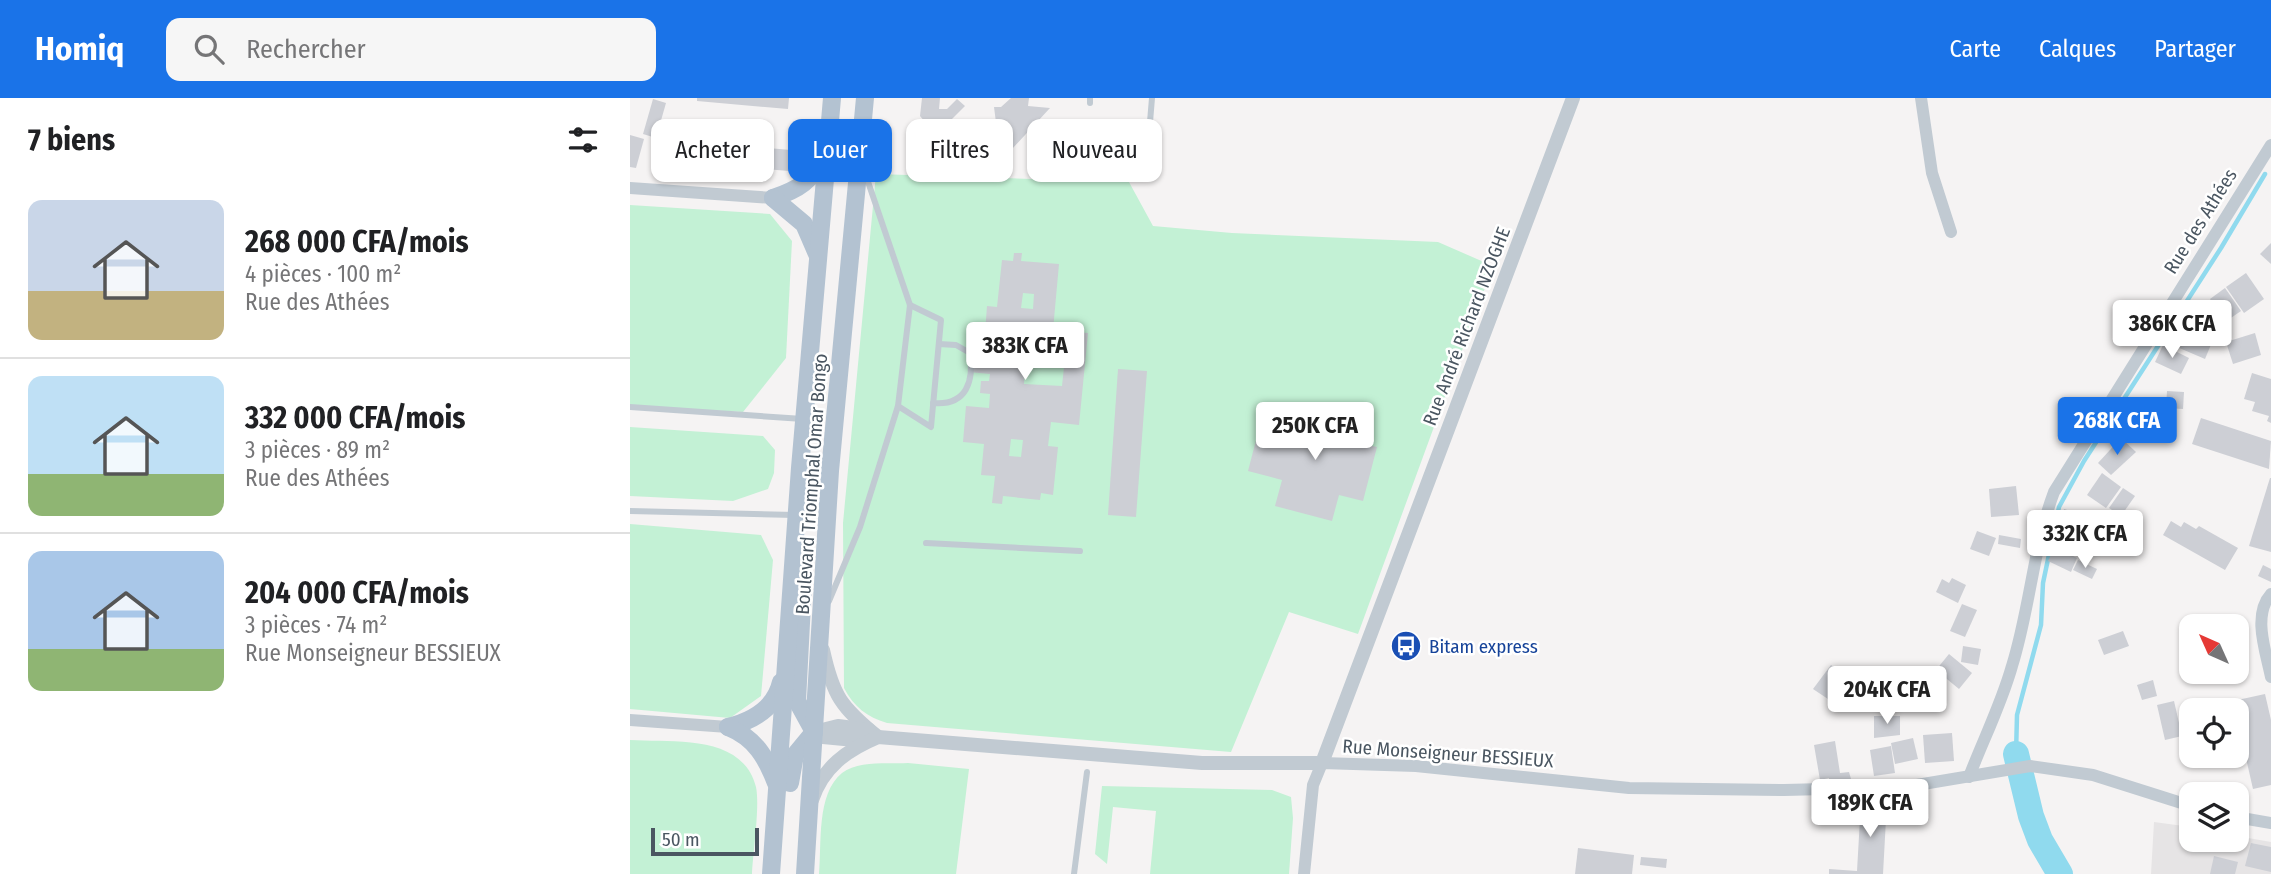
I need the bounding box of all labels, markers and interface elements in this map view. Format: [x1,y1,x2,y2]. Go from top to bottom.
search box [166,18,656,81]
text: Homiq [35,29,124,69]
icon: search [190,30,228,68]
text: Rechercher [246,34,366,65]
text: Carte [1950,35,2001,63]
text: Calques [2039,35,2116,63]
text: Partager [2154,35,2236,63]
chip: Acheter [651,119,774,182]
chip: Louer [788,119,892,182]
chip: Filtres [906,119,1013,182]
chip: Nouveau [1027,119,1162,182]
icon: filters [564,121,602,159]
text: 7 biens [28,122,115,158]
street label: Rue des Athées [2159,165,2242,278]
text: 268 000 CFA/mois [245,224,469,260]
street label: Rue André Richard NZOGHE [1418,224,1515,429]
icon: home [84,228,168,312]
text: 4 pièces · 100 m² [245,260,401,288]
text: Rue des Athées [245,288,390,316]
pin: 386K CFA [2100,300,2244,360]
text: 386K CFA [2129,309,2215,337]
pin: 383K CFA [953,322,1097,382]
text: 383K CFA [982,331,1068,359]
street label: Boulevard Triomphal Omar Bongo [791,353,832,615]
pin: 268K CFA [2045,398,2189,457]
text: 332 000 CFA/mois [245,400,465,436]
pin: 250K CFA [1243,402,1387,462]
icon: home [84,404,168,488]
text: 268K CFA [2074,406,2160,434]
text: 250K CFA [1272,411,1358,439]
text: 3 pièces · 89 m² [245,436,390,464]
text: Rue des Athées [245,464,390,492]
pin: 332K CFA [2013,510,2157,570]
text: 332K CFA [2043,519,2127,547]
text: 204 000 CFA/mois [245,575,469,611]
icon: home [84,579,168,663]
text: 3 pièces · 74 m² [245,611,387,639]
north arrow [2179,614,2249,684]
map controls [2179,614,2249,852]
bus stop icon: Bitam express [1389,629,1423,663]
place label: Bitam express [1429,635,1538,658]
text: Rue Monseigneur BESSIEUX [245,639,501,667]
pin: 204K CFA [1815,666,1959,726]
text: 204K CFA [1844,675,1930,703]
button: locate [2179,698,2249,768]
street label: Rue Monseigneur BESSIEUX [1342,735,1555,772]
pin: 189K CFA [1798,780,1942,839]
button: layers [2179,782,2249,852]
text: 189K CFA [1827,788,1913,816]
scale bar [651,825,760,857]
text: 50 m [662,828,700,851]

